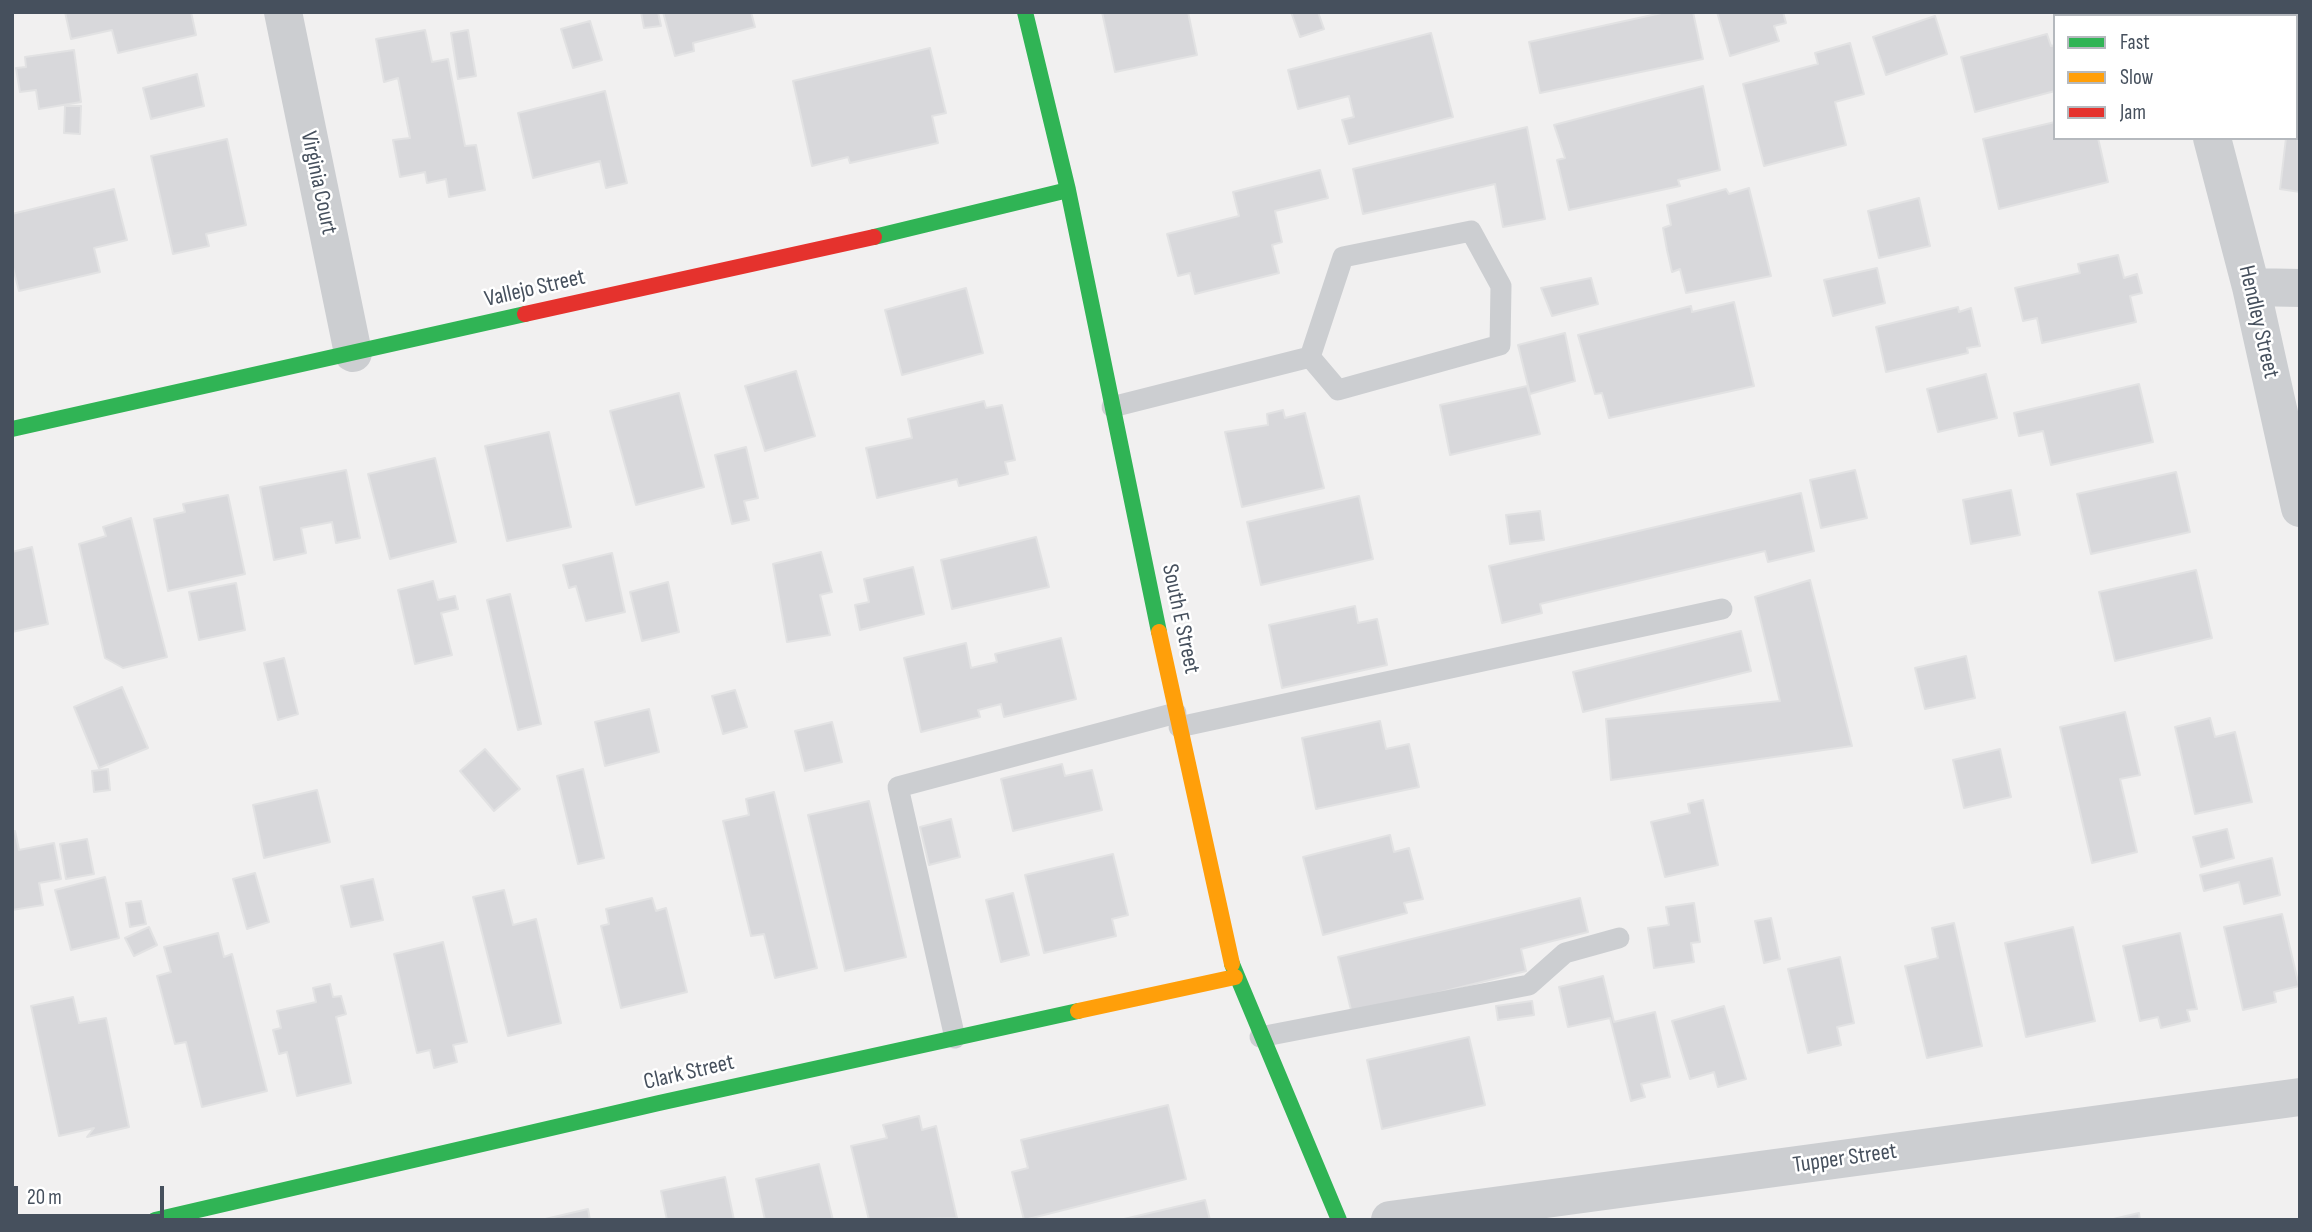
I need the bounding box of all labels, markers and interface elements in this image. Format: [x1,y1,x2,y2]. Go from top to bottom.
legend [2053,14,2298,140]
text: Fast [2120,30,2150,55]
text: Slow [2120,65,2153,90]
text: Jam [2120,100,2146,125]
street label: Virginia Court [294,129,342,237]
street label: Hendley Street [2232,263,2284,381]
street label: Vallejo Street [482,264,588,314]
street label: South E Street [1155,562,1205,676]
street label: Clark Street [641,1049,737,1097]
street label: Tupper Street [1791,1138,1899,1180]
scale bar [18,1172,168,1216]
text: 20 m [27,1185,62,1210]

